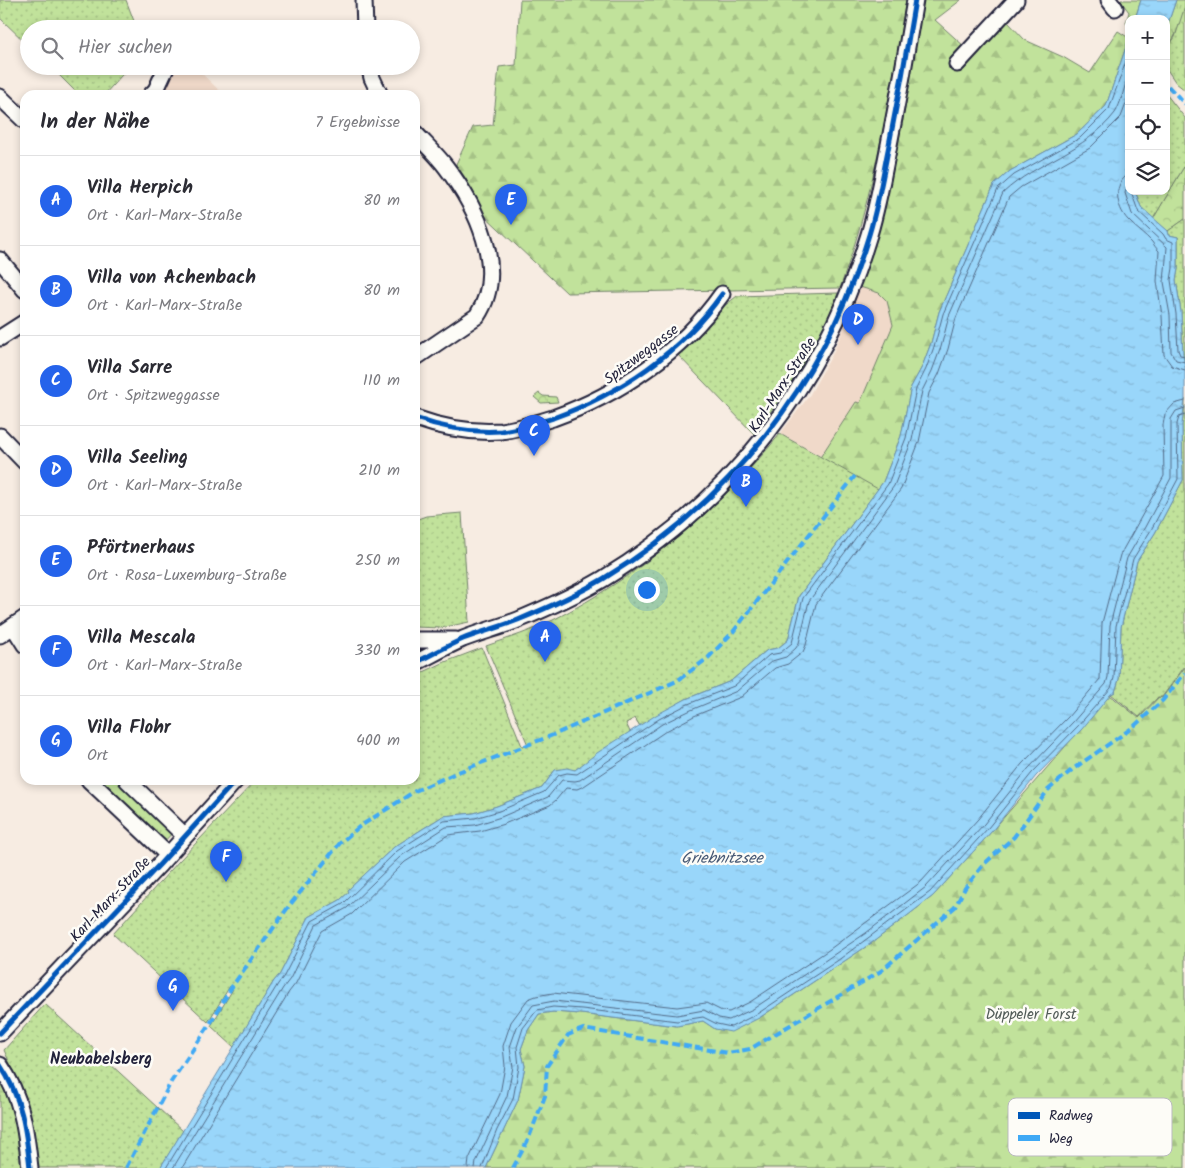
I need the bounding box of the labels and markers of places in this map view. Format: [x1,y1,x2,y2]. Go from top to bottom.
pin: E [495,184,527,225]
pin: D [842,304,874,345]
pin: C [518,415,550,456]
pin: B [730,466,762,507]
pin: A [529,621,561,662]
pin: F [210,841,242,882]
pin: G [157,970,189,1011]

